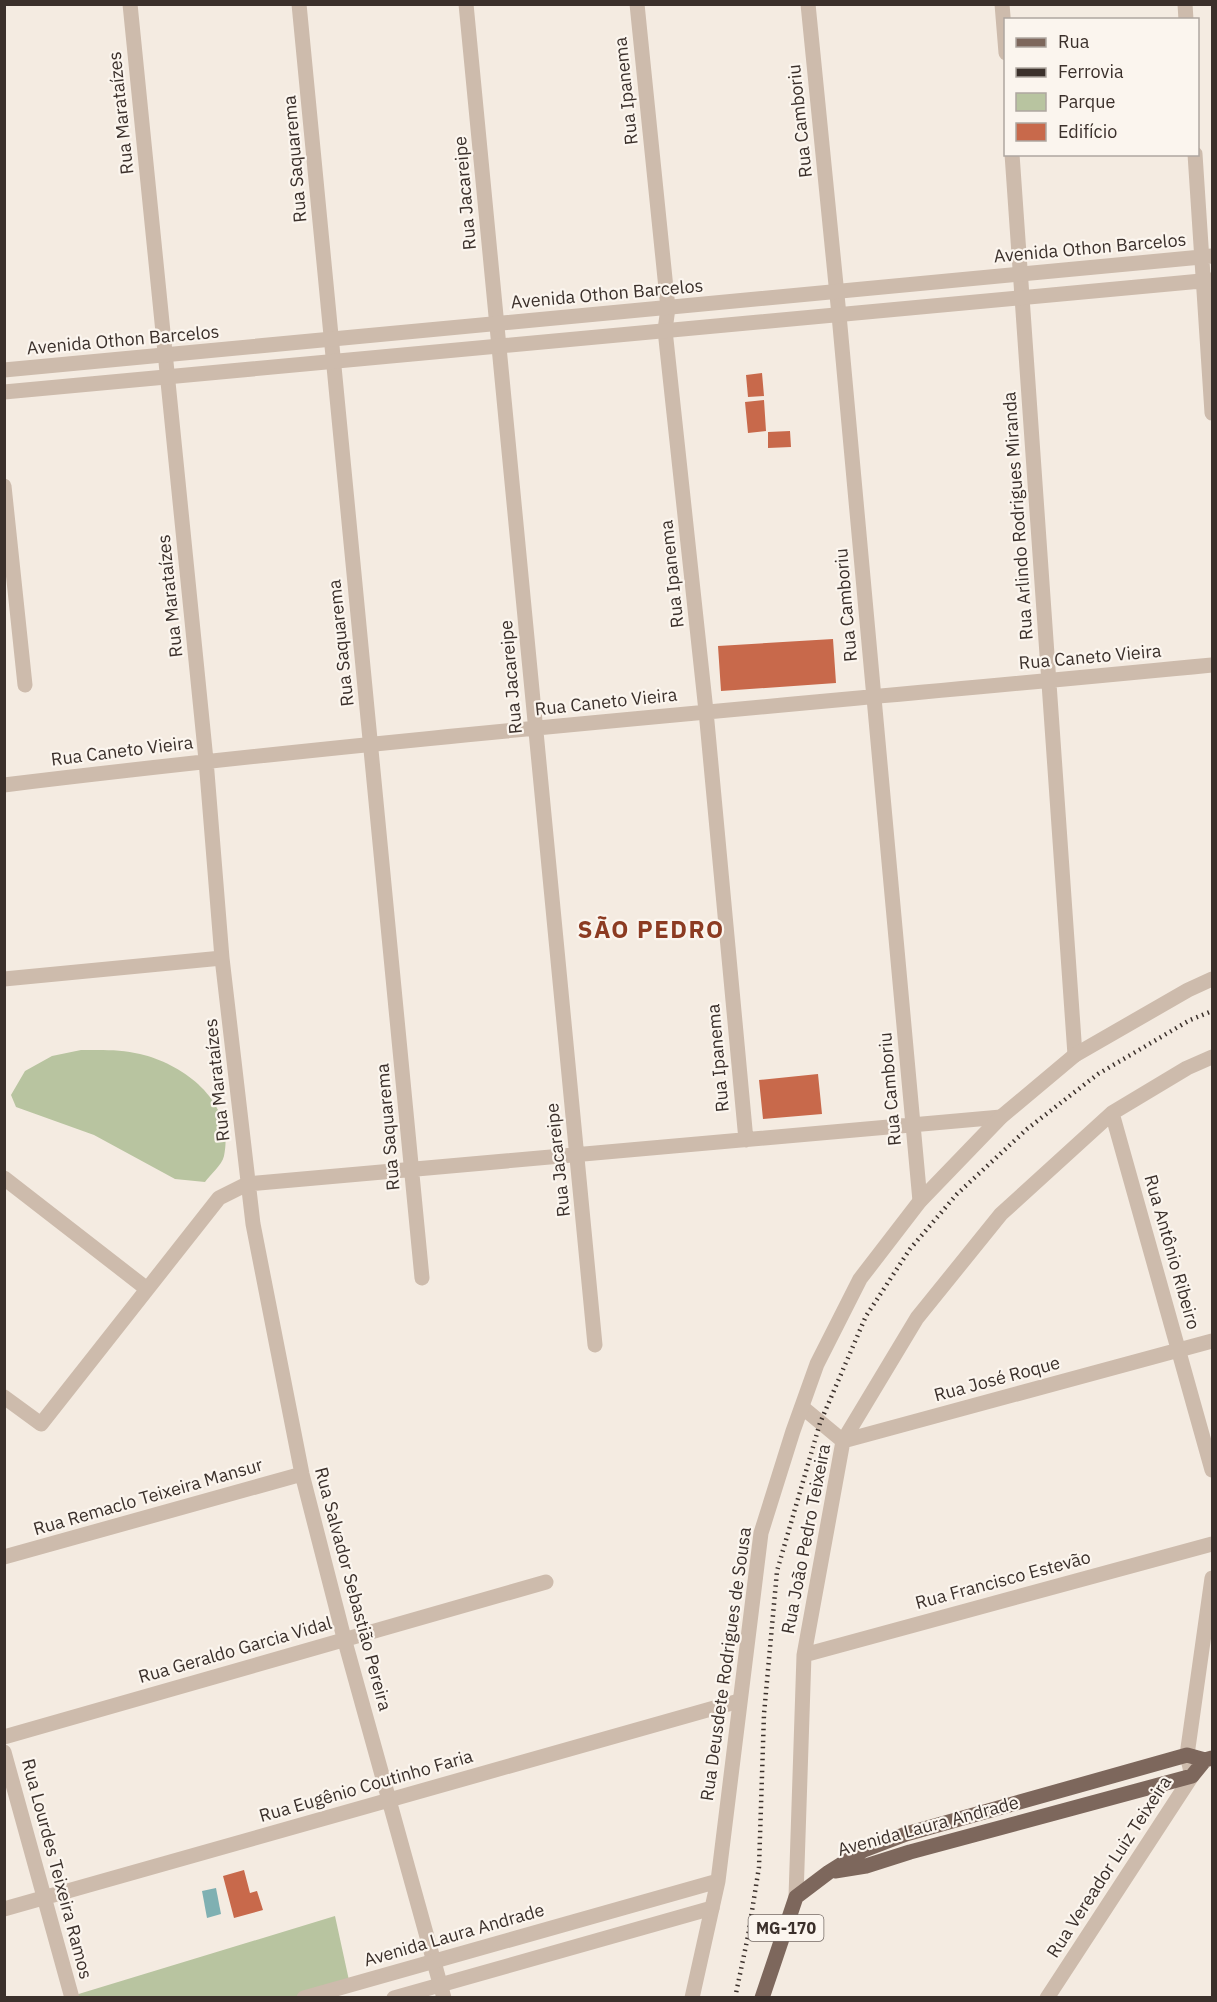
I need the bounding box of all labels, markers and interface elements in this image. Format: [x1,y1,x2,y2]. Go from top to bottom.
legend [1004,18,1199,156]
text: Rua [1058,30,1090,53]
street label: Rua Ipanema [608,36,643,146]
street label: Rua Marataízes [103,51,138,176]
text: Ferrovia [1058,60,1124,83]
street label: Rua Camboriu [782,63,817,179]
text: Parque [1058,90,1116,113]
street label: Rua Saquarema [277,94,312,224]
text: Edifício [1058,120,1117,143]
street label: Rua Jacareipe [448,135,481,251]
street label: Avenida Othon Barcelos [993,228,1187,267]
street label: Avenida Othon Barcelos [510,274,704,313]
street label: Avenida Othon Barcelos [26,320,220,359]
street label: Rua Arlindo Rodrigues Miranda [997,391,1038,641]
street label: Rua Ipanema [654,519,689,629]
street label: Rua Marataízes [152,534,187,659]
street label: Rua Camboriu [829,547,862,663]
street label: Rua Saquarema [322,578,359,708]
street label: Rua Jacareipe [494,619,527,735]
street label: Rua Caneto Vieira [1018,639,1163,674]
street label: Rua Caneto Vieira [534,683,679,720]
street label: Rua Caneto Vieira [50,730,195,771]
district label: SÃO PEDRO [577,913,725,945]
street label: Rua Ipanema [701,1003,734,1113]
street label: Rua Marataízes [199,1018,234,1143]
street label: Rua Camboriu [873,1031,906,1147]
street label: Rua Saquarema [370,1062,405,1192]
street label: Rua Jacareipe [540,1102,575,1218]
street label: Rua Antônio Ribeiro [1139,1172,1206,1332]
street label: Rua José Roque [931,1351,1063,1406]
street label: Rua João Pedro Teixeira [776,1441,835,1636]
street label: Rua Remaclo Teixeira Mansur [30,1453,266,1540]
street label: Rua Salvador Sebastião Pereira [310,1465,397,1714]
street label: Rua Deusdete Rodrigues de Sousa [695,1525,756,1802]
street label: Rua Francisco Estevão [913,1545,1093,1614]
street label: Rua Geraldo Garcia Vidal [135,1611,334,1688]
street label: Rua Eugênio Coutinho Faria [256,1744,476,1827]
street label: Rua Lourdes Teixeira Ramos [17,1756,98,1982]
street label: Rua Vereador Luiz Teixeira [1041,1771,1176,1962]
street label: Avenida Laura Andrade [835,1790,1021,1861]
street label: Avenida Laura Andrade [361,1898,547,1971]
road number: MG-170 [748,1915,824,1941]

